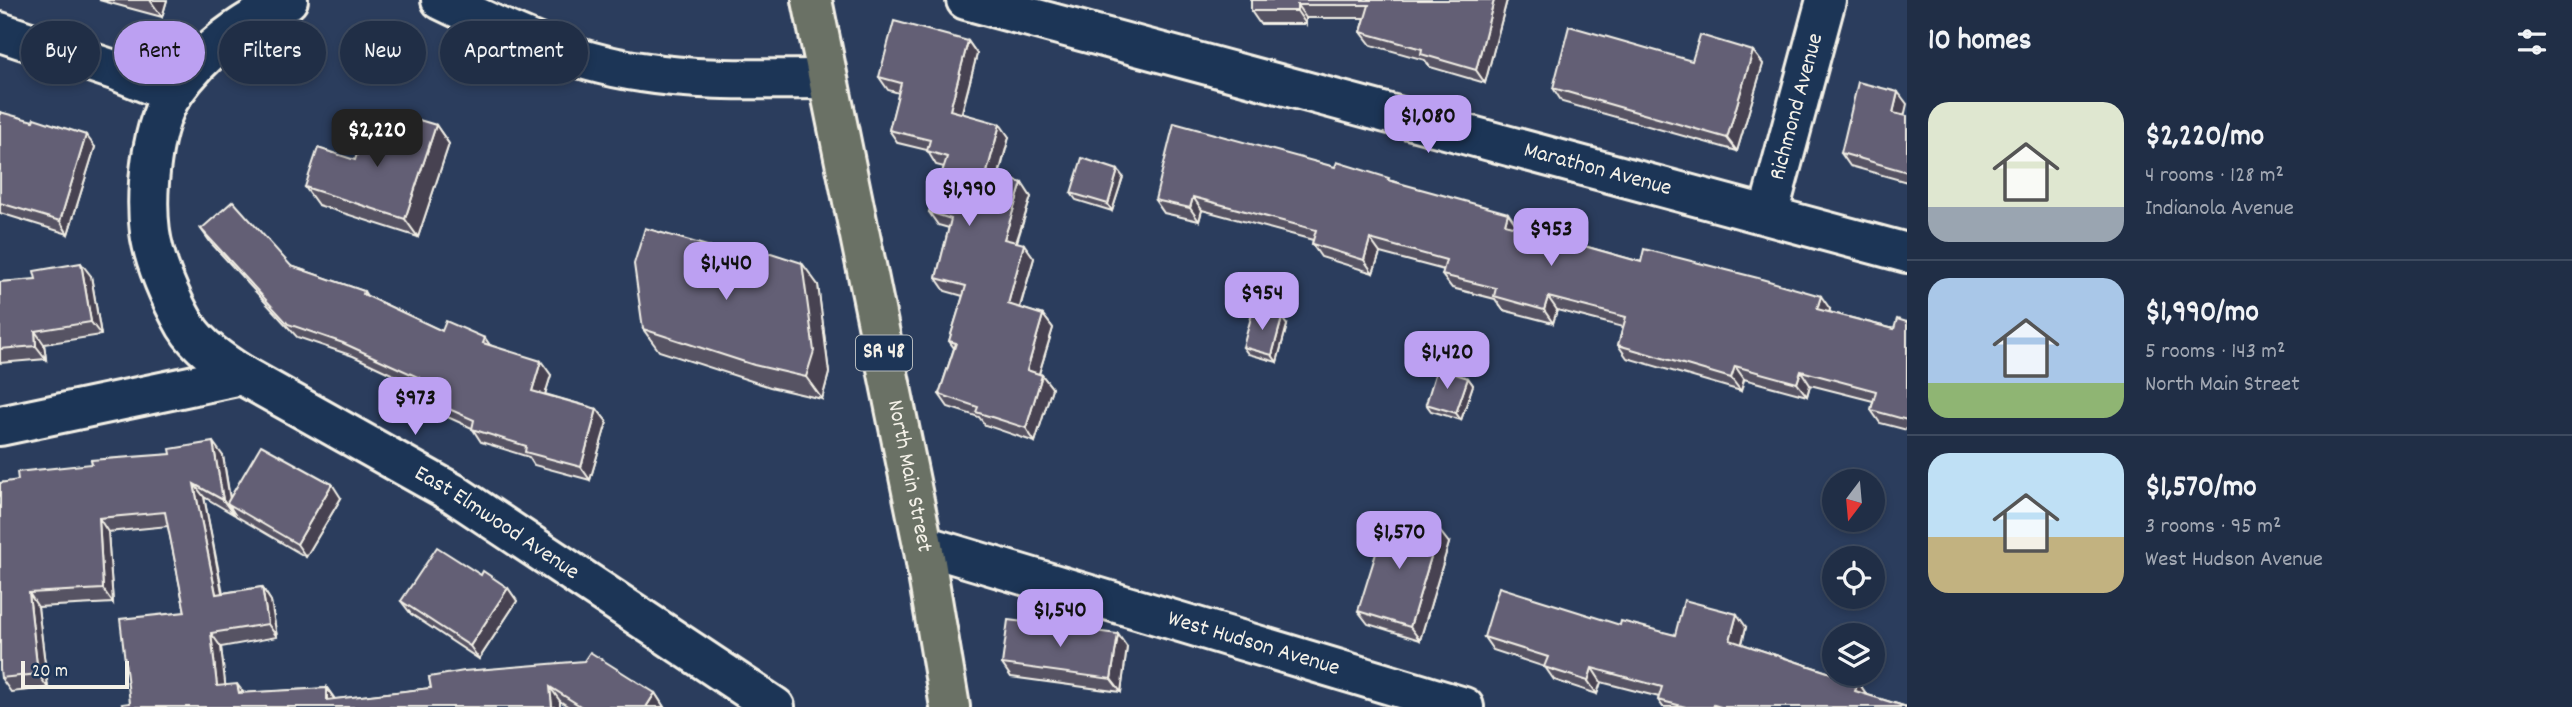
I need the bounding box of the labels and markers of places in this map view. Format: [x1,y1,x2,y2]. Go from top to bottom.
pin: $1,080 [1371,96,1485,155]
pin: $2,220 [320,110,434,169]
pin: $1,990 [912,168,1026,228]
pin: $953 [1510,208,1592,268]
pin: $1,440 [669,243,783,302]
pin: $954 [1221,272,1303,332]
pin: $1,420 [1390,332,1504,391]
pin: $973 [374,378,456,437]
pin: $1,570 [1342,512,1456,571]
pin: $1,540 [1003,590,1117,649]

